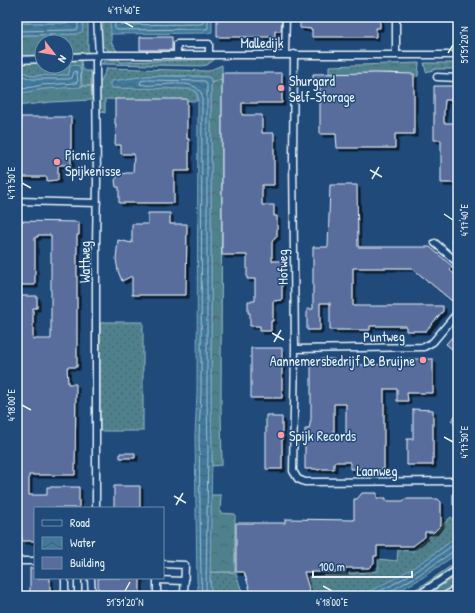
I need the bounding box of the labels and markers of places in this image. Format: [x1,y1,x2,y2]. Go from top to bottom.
place label: Shurgard Self-Storage [289,71,355,107]
marker: Shurgard Self-Storage [276,83,286,93]
place label: Picnic Spijkenisse [65,145,121,181]
marker: Picnic Spijkenisse [52,157,62,167]
place label: Aannemersbedrijf De Bruijne [270,351,415,371]
marker: Aannemersbedrijf De Bruijne [418,355,428,365]
place label: Spijk Records [289,426,356,446]
marker: Spijk Records [276,430,286,440]

